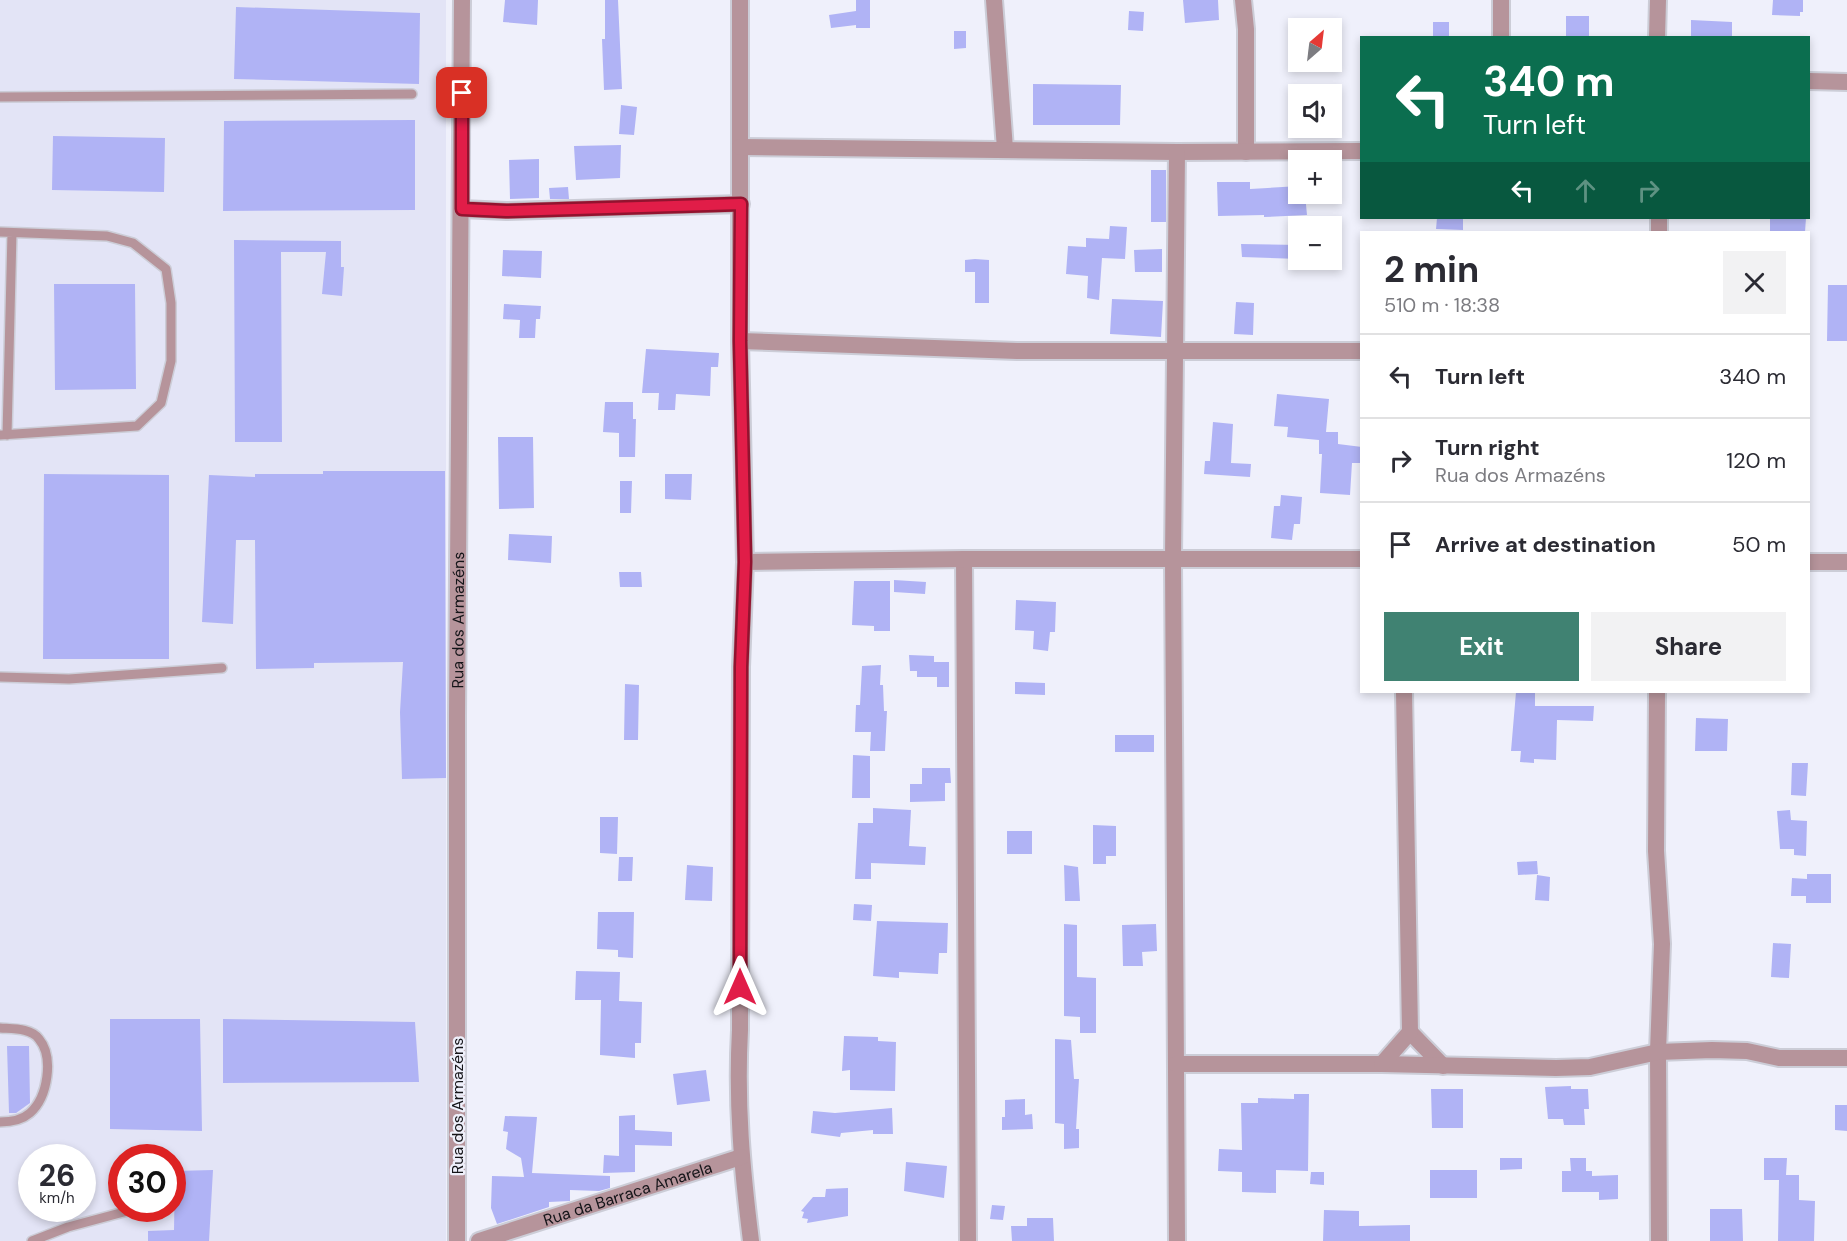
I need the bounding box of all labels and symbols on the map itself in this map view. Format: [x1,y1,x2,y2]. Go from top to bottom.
north arrow [1288,18,1342,72]
pin [436,67,487,118]
street label: Rua dos Armazéns [447,552,469,688]
position arrow [708,955,772,1019]
street label: Rua dos Armazéns [447,1038,468,1174]
speed limit sign: 30 [108,1144,186,1222]
street label: Rua da Barraca Amarela [540,1156,715,1230]

